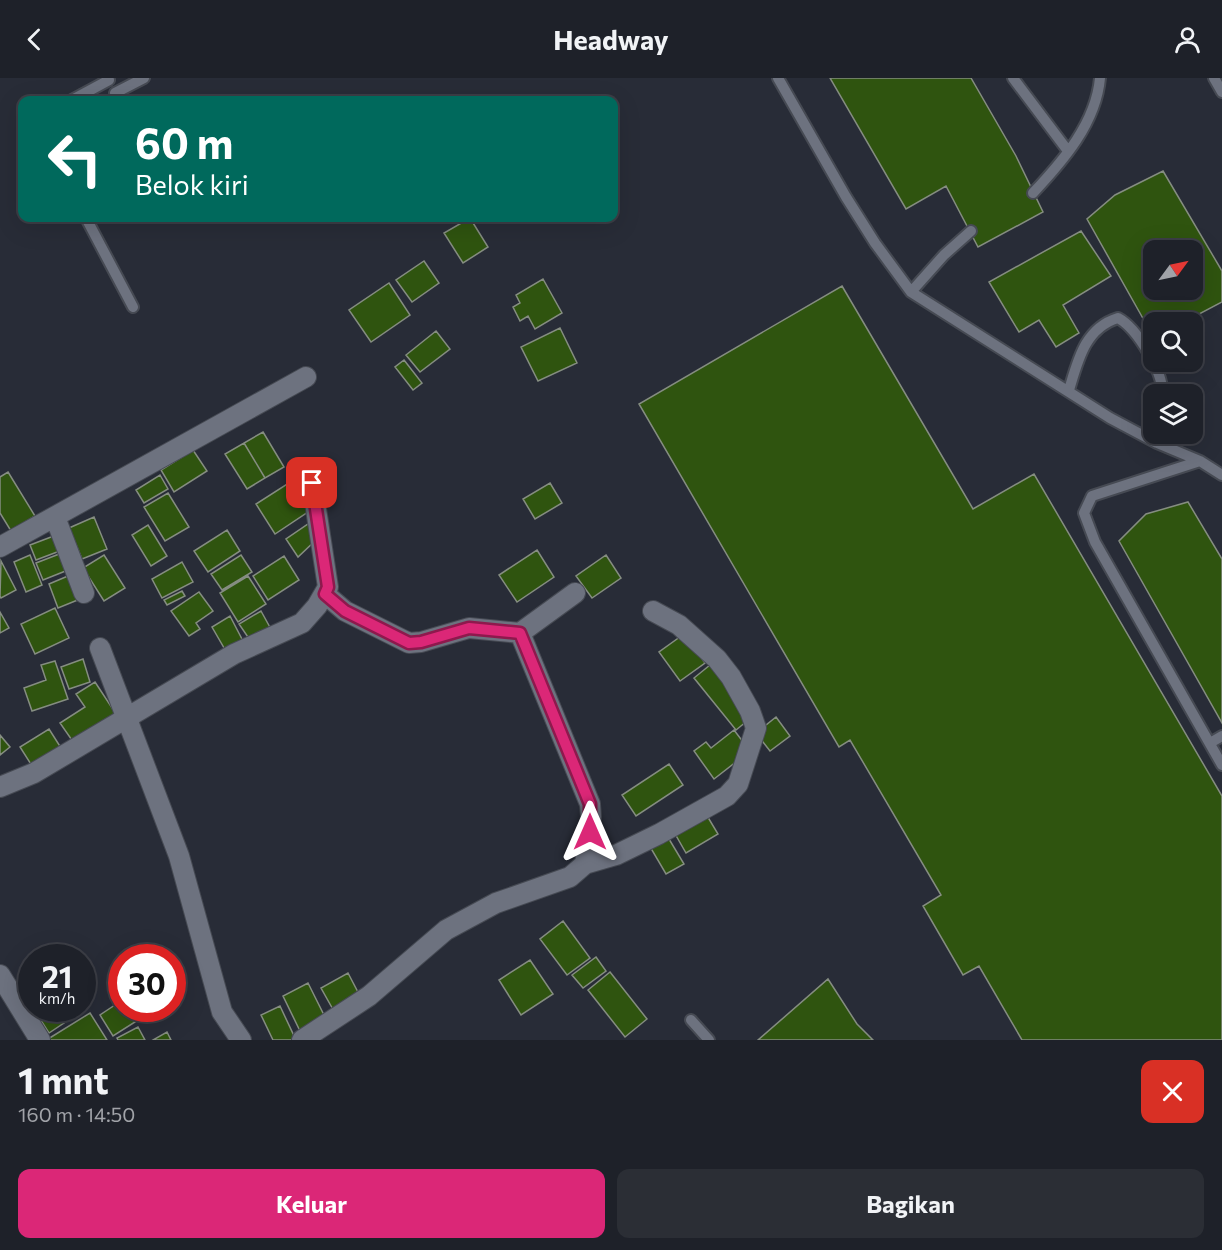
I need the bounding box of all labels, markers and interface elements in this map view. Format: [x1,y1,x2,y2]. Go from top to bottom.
icon: back [18,23,51,56]
text: Headway [553,23,669,56]
icon: person [1171,23,1204,56]
text: 60 m [135,116,234,168]
icon: left [36,120,114,198]
text: Belok kiri [135,168,249,201]
north arrow [1143,240,1203,300]
map controls [1143,240,1203,444]
button: search [1143,312,1203,372]
button: layers [1143,384,1203,444]
pin [286,457,337,508]
icon: arrive [295,466,328,499]
position arrow [558,800,622,864]
speed limit sign: 30 [108,944,186,1022]
text: 21 [42,957,72,994]
text: km/h [39,989,75,1007]
text: 1 mnt [18,1057,109,1101]
button: close [1141,1060,1204,1123]
text: 160 m · 14:50 [18,1102,135,1126]
button: Keluar [18,1169,605,1238]
button: Bagikan [617,1169,1204,1238]

